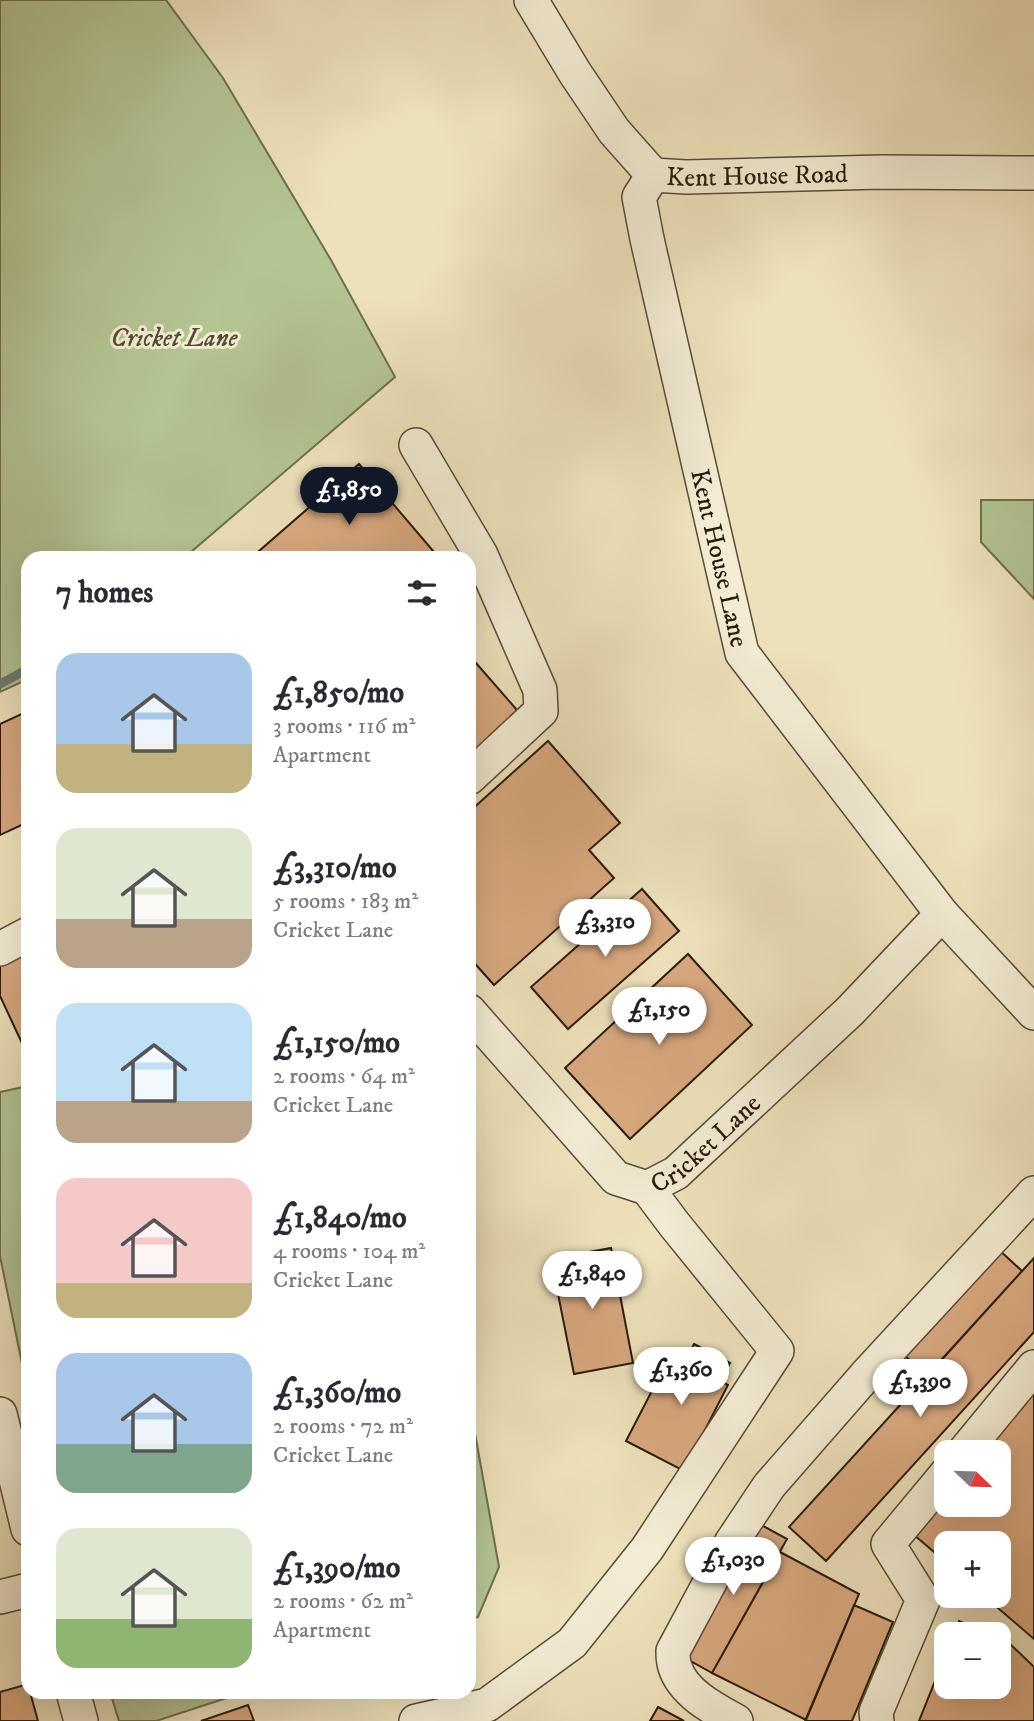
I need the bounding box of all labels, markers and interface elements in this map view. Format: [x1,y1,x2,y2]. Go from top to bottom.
street label: Kent House Road [665,158,848,195]
park label: Cricket Lane [111,322,239,355]
street label: Kent House Lane [682,466,755,651]
pin: £1,850 [292,468,406,527]
text: £1,850 [316,475,382,504]
icon: filters [403,574,441,612]
text: 7 homes [56,575,153,612]
text: £1,850/mo [273,675,404,712]
icon: home [112,681,196,765]
text: 3 rooms · 116 m² [273,712,416,741]
text: Apartment [273,741,371,770]
text: £3,310/mo [273,850,397,887]
icon: home [112,856,196,940]
text: 5 rooms · 183 m² [273,887,418,916]
pin: £3,310 [548,900,662,959]
text: £3,310 [575,907,635,936]
text: Cricket Lane [273,916,393,945]
pin: £1,150 [602,988,716,1047]
text: £1,150 [628,995,690,1024]
text: £1,150/mo [273,1025,400,1062]
icon: home [112,1031,196,1115]
text: 2 rooms · 64 m² [273,1062,415,1091]
street label: Cricket Lane [645,1087,768,1201]
text: Cricket Lane [273,1091,393,1120]
text: £1,840/mo [273,1200,407,1237]
icon: home [112,1206,196,1290]
text: 4 rooms · 104 m² [273,1237,425,1266]
pin: £1,840 [535,1252,649,1311]
text: £1,840 [558,1259,626,1288]
text: Cricket Lane [273,1266,393,1295]
pin: £1,360 [624,1348,738,1407]
text: £1,360 [649,1355,713,1384]
pin: £1,390 [863,1360,977,1419]
text: £1,390 [888,1367,952,1396]
text: £1,360/mo [273,1375,401,1412]
icon: home [112,1381,196,1465]
text: 2 rooms · 72 m² [273,1412,413,1441]
north arrow [934,1440,1012,1517]
map controls [934,1440,1011,1699]
text: Cricket Lane [273,1441,393,1470]
button: + [934,1531,1011,1608]
pin: £1,030 [676,1538,790,1597]
text: £1,030 [701,1545,765,1574]
text: £1,390/mo [273,1550,400,1587]
icon: home [112,1556,196,1640]
text: 2 rooms · 62 m² [273,1587,413,1616]
text: Apartment [273,1616,371,1645]
button: − [934,1622,1011,1699]

